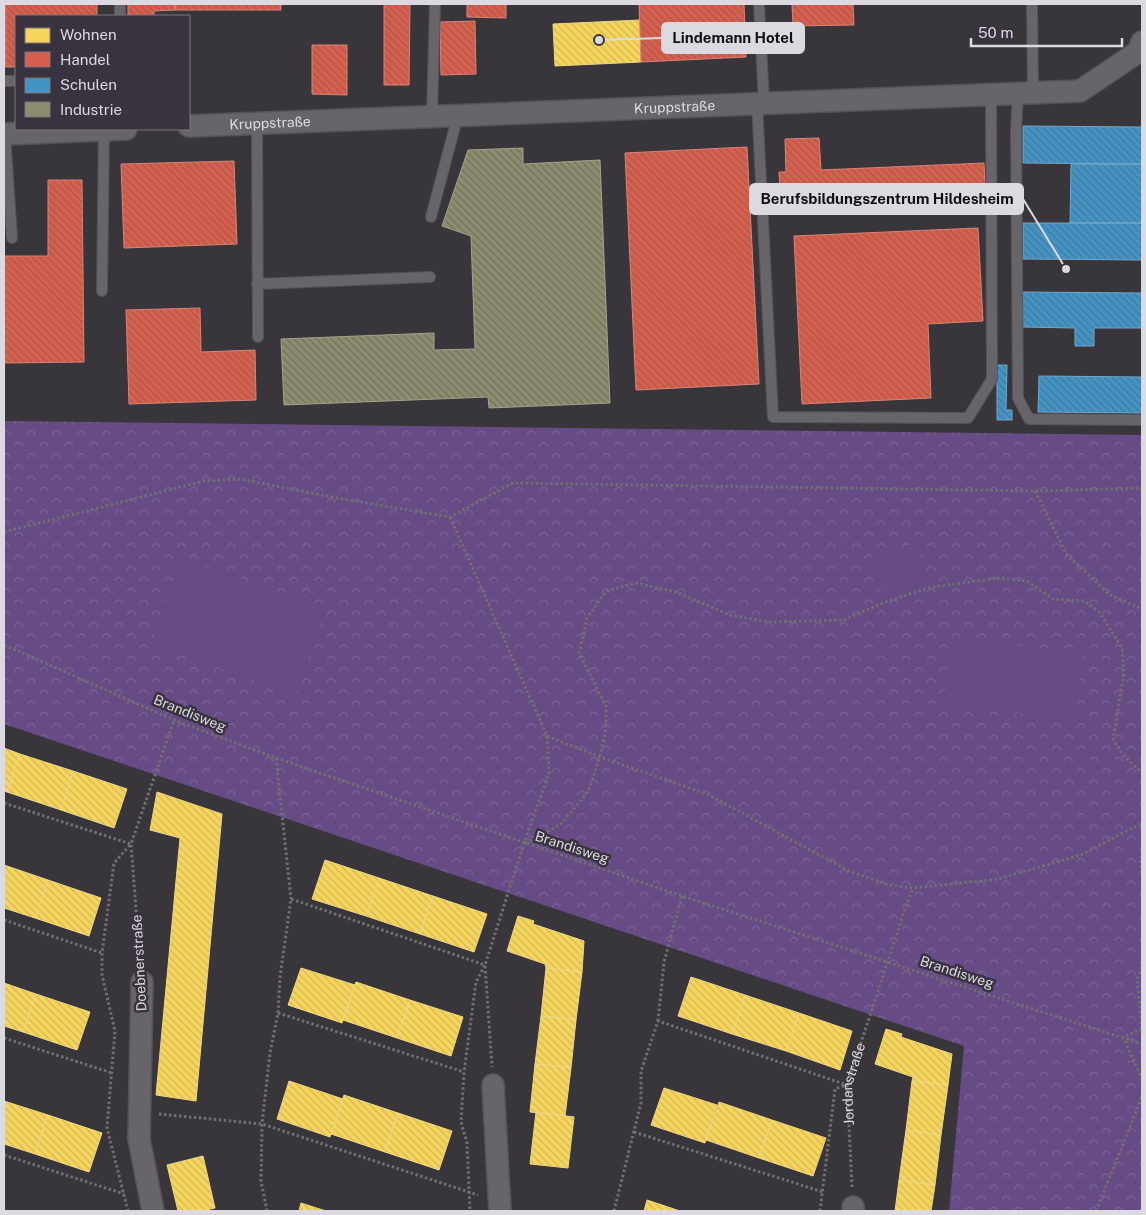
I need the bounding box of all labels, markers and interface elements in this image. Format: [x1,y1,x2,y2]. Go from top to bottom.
legend [15,15,190,130]
scale bar [971,15,1122,47]
callout: Lindemann Hotel [662,23,804,53]
text: 50 m [978,24,1013,41]
text: Wohnen [60,26,117,43]
text: Lindemann Hotel [672,29,794,46]
text: Handel [60,51,110,68]
text: Schulen [60,76,117,93]
street label: Kruppstraße [634,97,716,117]
text: Industrie [60,101,122,118]
street label: Kruppstraße [229,113,311,132]
callout: Berufsbildungszentrum Hildesheim [750,184,1023,214]
text: Berufsbildungszentrum Hildesheim [760,190,1014,207]
street label: Brandisweg [151,691,229,735]
street label: Brandisweg [533,828,611,867]
street label: Doebnerstraße [128,914,150,1012]
street label: Brandisweg [918,953,996,992]
street label: Jordanstraße [839,1041,868,1126]

